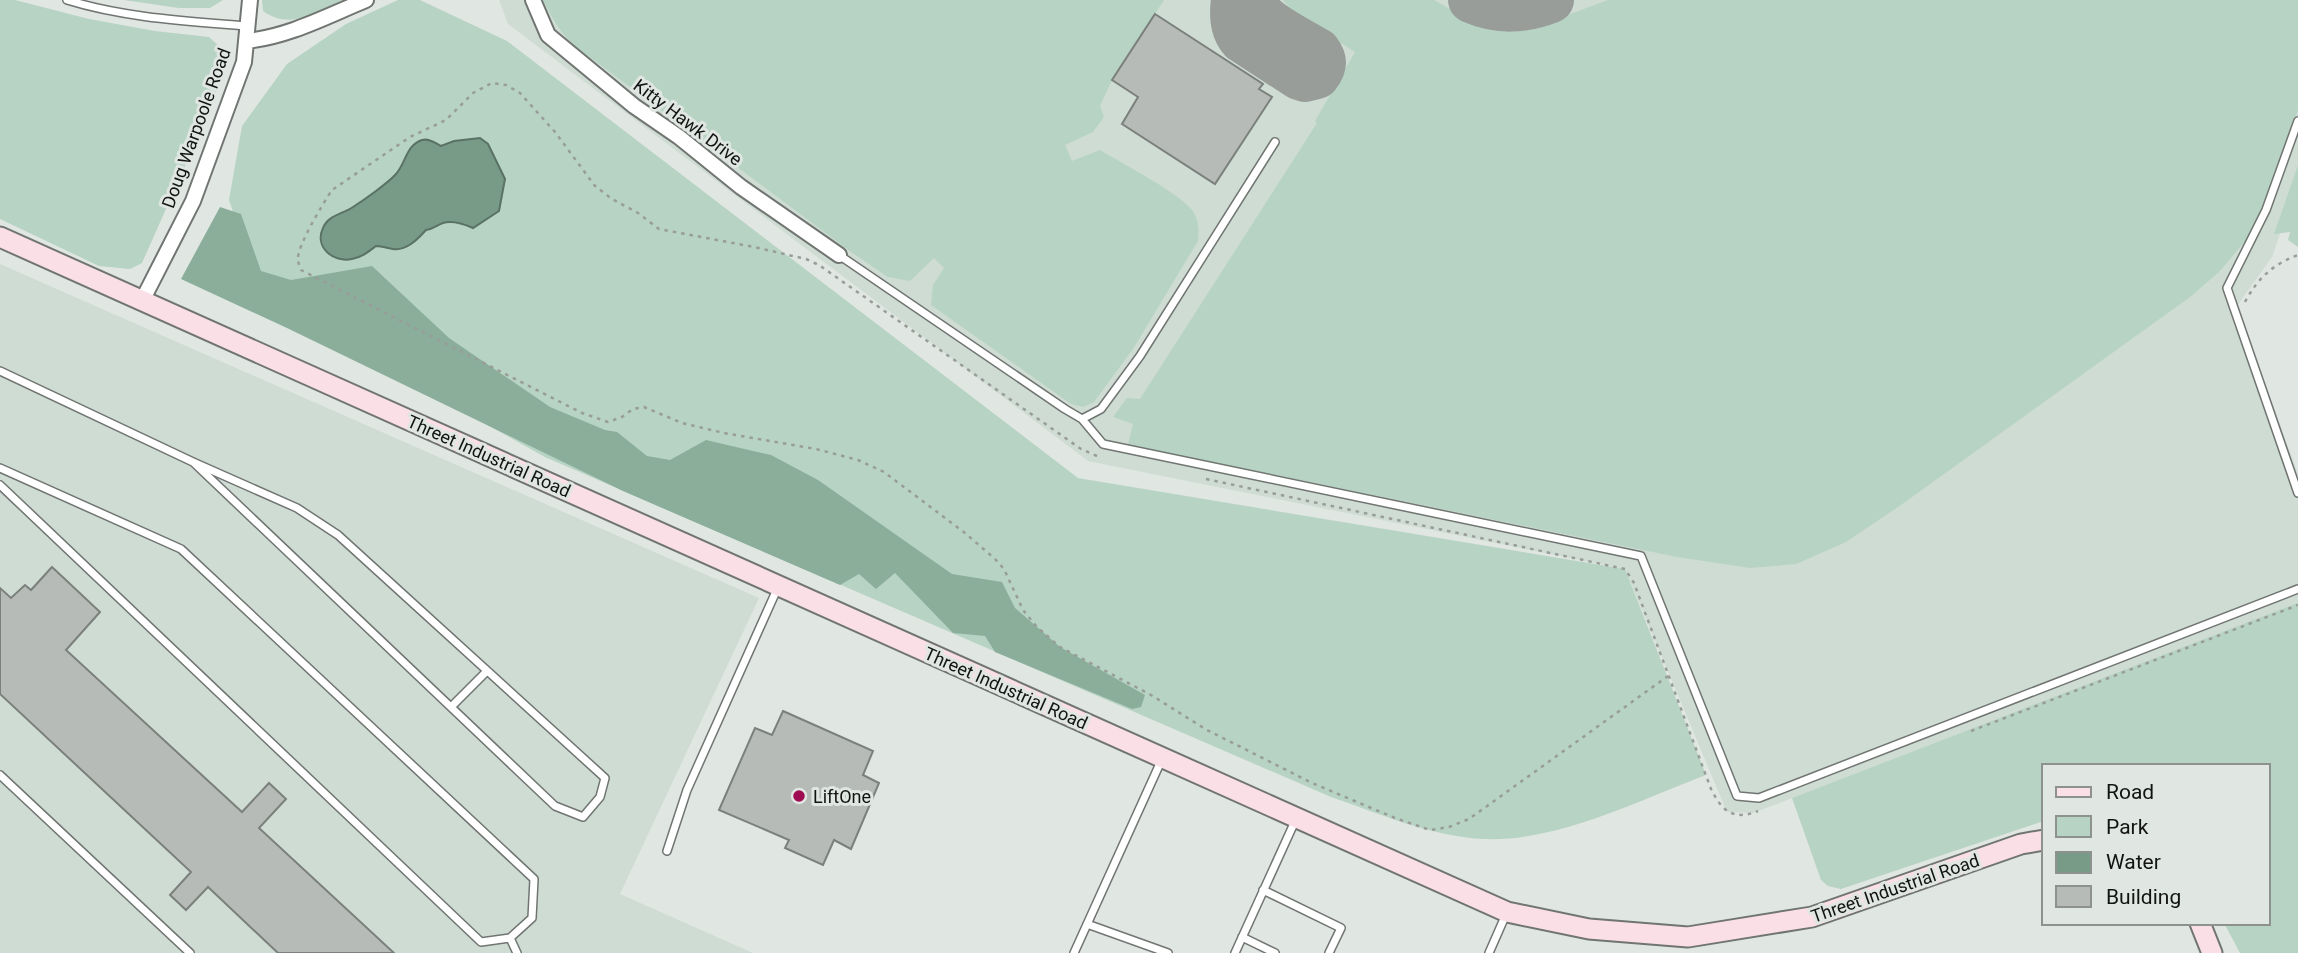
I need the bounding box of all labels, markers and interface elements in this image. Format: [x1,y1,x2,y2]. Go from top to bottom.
street label: Doug Warpoole Road [157,45,235,211]
street label: Kitty Hawk Drive [630,74,746,170]
street label: Threet Industrial Road [404,411,574,501]
street label: Threet Industrial Road [921,643,1091,733]
legend [2042,764,2270,925]
text: Road [2106,780,2154,804]
place label: LiftOne [813,786,871,807]
marker: LiftOne [791,788,807,804]
text: Park [2106,815,2149,839]
street label: Threet Industrial Road [1808,849,1982,927]
text: Water [2106,850,2161,874]
text: Building [2106,885,2181,909]

